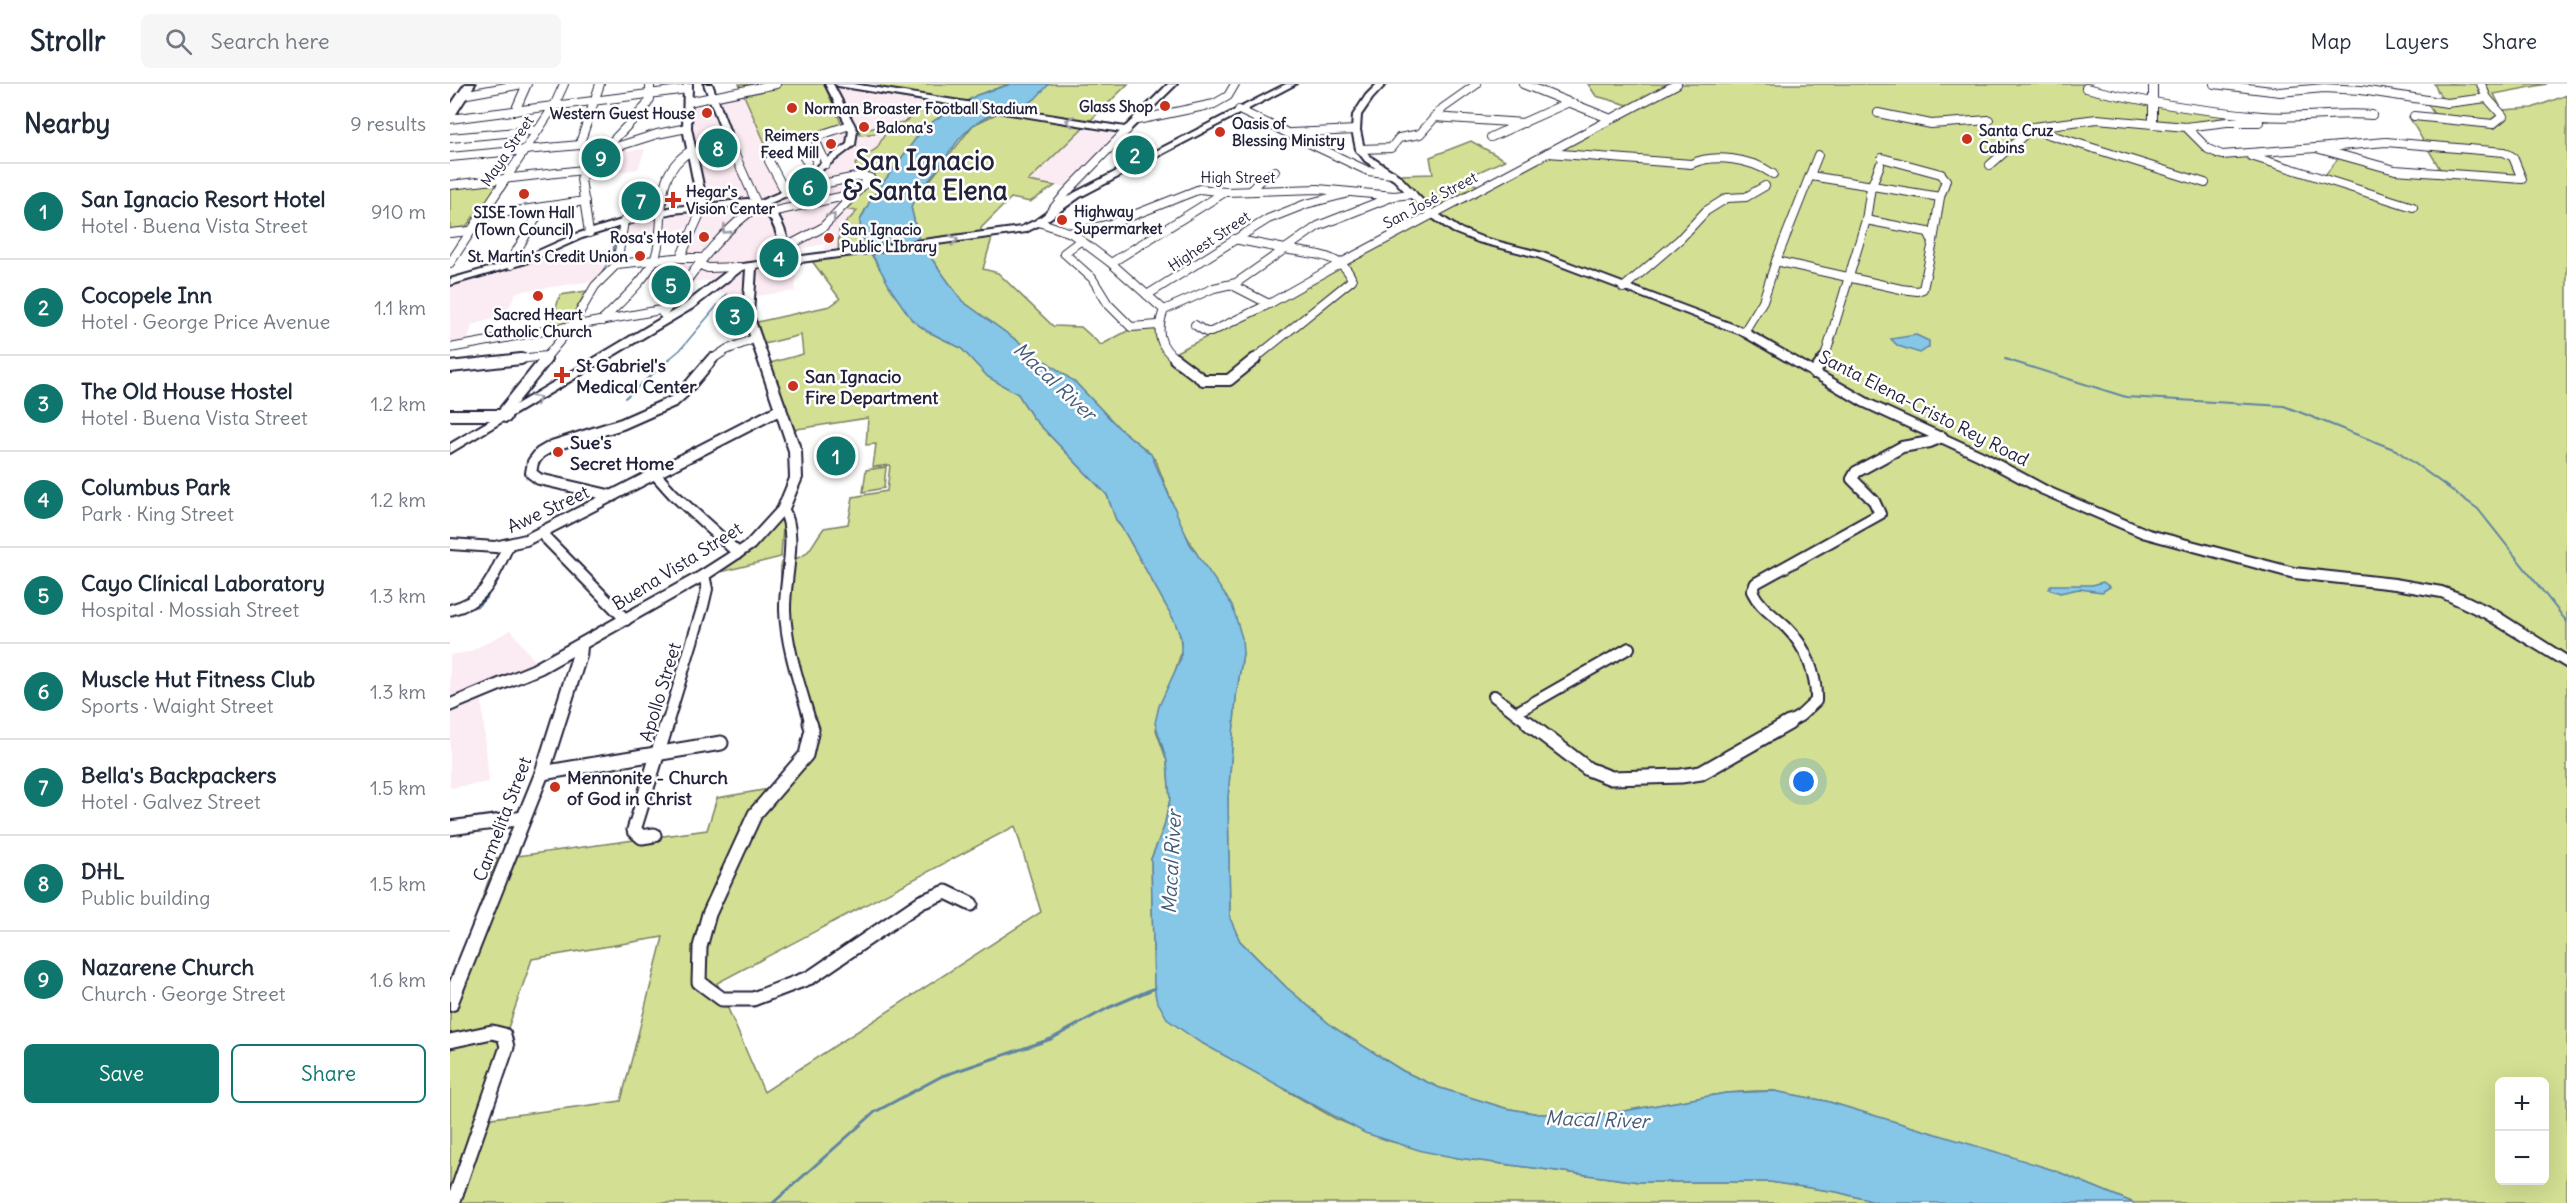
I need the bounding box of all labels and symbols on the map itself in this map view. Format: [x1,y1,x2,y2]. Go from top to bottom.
place label: Glass Shop [1079,97,1153,117]
place label: Norman Broaster Football Stadium [804,99,1038,118]
marker: Glass Shop [1158,99,1172,113]
marker: Norman Broaster Football Stadium [785,101,799,115]
place label: Western Guest House [550,104,695,123]
marker: Western Guest House [700,106,714,120]
street label: Maya Street [476,112,538,190]
place label: Oasis of Blessing Ministry [1232,114,1345,151]
one-way arrow [1065,115,1074,127]
place label: Balona's [876,118,933,137]
marker: Balona's [857,120,871,134]
place label: Santa Cruz Cabins [1979,121,2053,157]
marker: Oasis of Blessing Ministry [1213,125,1227,139]
pin: 8 [698,126,738,170]
place label: Reimers Feed Mill [761,126,819,162]
pin: 2 [1116,132,1154,178]
marker: Santa Cruz Cabins [1960,132,1974,146]
pin: 9 [582,136,620,181]
marker: Reimers Feed Mill [824,137,838,151]
district label: San Ignacio & Santa Elena [842,144,1008,207]
pin: 6 [788,164,828,210]
street label: San José Street [1380,167,1480,233]
street label: High Street [1201,168,1275,187]
pin: 7 [622,178,660,224]
place label: Hegar's Vision Center [686,182,776,218]
marker: SISE Town Hall (Town Council) [517,187,531,201]
marker: Hegar's Vision Center [664,191,682,209]
place label: Highway Supermarket [1074,202,1163,239]
place label: SISE Town Hall (Town Council) [473,203,575,240]
street label: Highest Street [1164,207,1254,275]
marker: Highway Supermarket [1055,213,1069,227]
one-way arrow [825,214,836,224]
place label: San Ignacio Public LIbrary [841,220,937,257]
one-way arrow [723,223,734,234]
place label: Rosa's Hotel [610,228,692,247]
marker: Rosa's Hotel [697,230,711,244]
marker: San Ignacio Public LIbrary [822,231,836,245]
one-way arrow [949,235,958,247]
pin: 4 [760,236,798,280]
place label: St. Martin's Credit Union [468,247,628,266]
marker: St. Martin's Credit Union [633,249,647,263]
pin: 5 [652,262,690,308]
marker: Sacred Heart Catholic Church [531,289,545,303]
pin: 3 [716,294,754,338]
place label: Sacred Heart Catholic Church [484,305,592,341]
water label: Macal River [1008,336,1104,428]
street label: Santa Elena-Cristo Rey Road [1815,345,2033,471]
place label: St Gabriel's Medical Center [576,354,697,398]
place label: San Ignacio Fire Department [805,365,939,409]
marker: St Gabriel's Medical Center [553,366,571,384]
marker: San Ignacio Fire Department [786,379,800,393]
one-way arrow [531,394,541,406]
place label: Sue's Secret Home [570,431,675,475]
pin: 1 [816,434,856,478]
marker: Sue's Secret Home [551,445,565,459]
street label: Awe Street [503,480,593,538]
street label: Buena Vista Street [608,517,746,615]
street label: Apollo Street [634,640,686,744]
street label: Carmelita Street [468,753,536,885]
place label: Mennonite - Church of God in Christ [567,766,728,810]
your location [1789,767,1818,796]
marker: Mennonite - Church of God in Christ [548,780,562,794]
water label: Macal River [1156,807,1186,915]
water label: Macal River [1545,1105,1652,1133]

